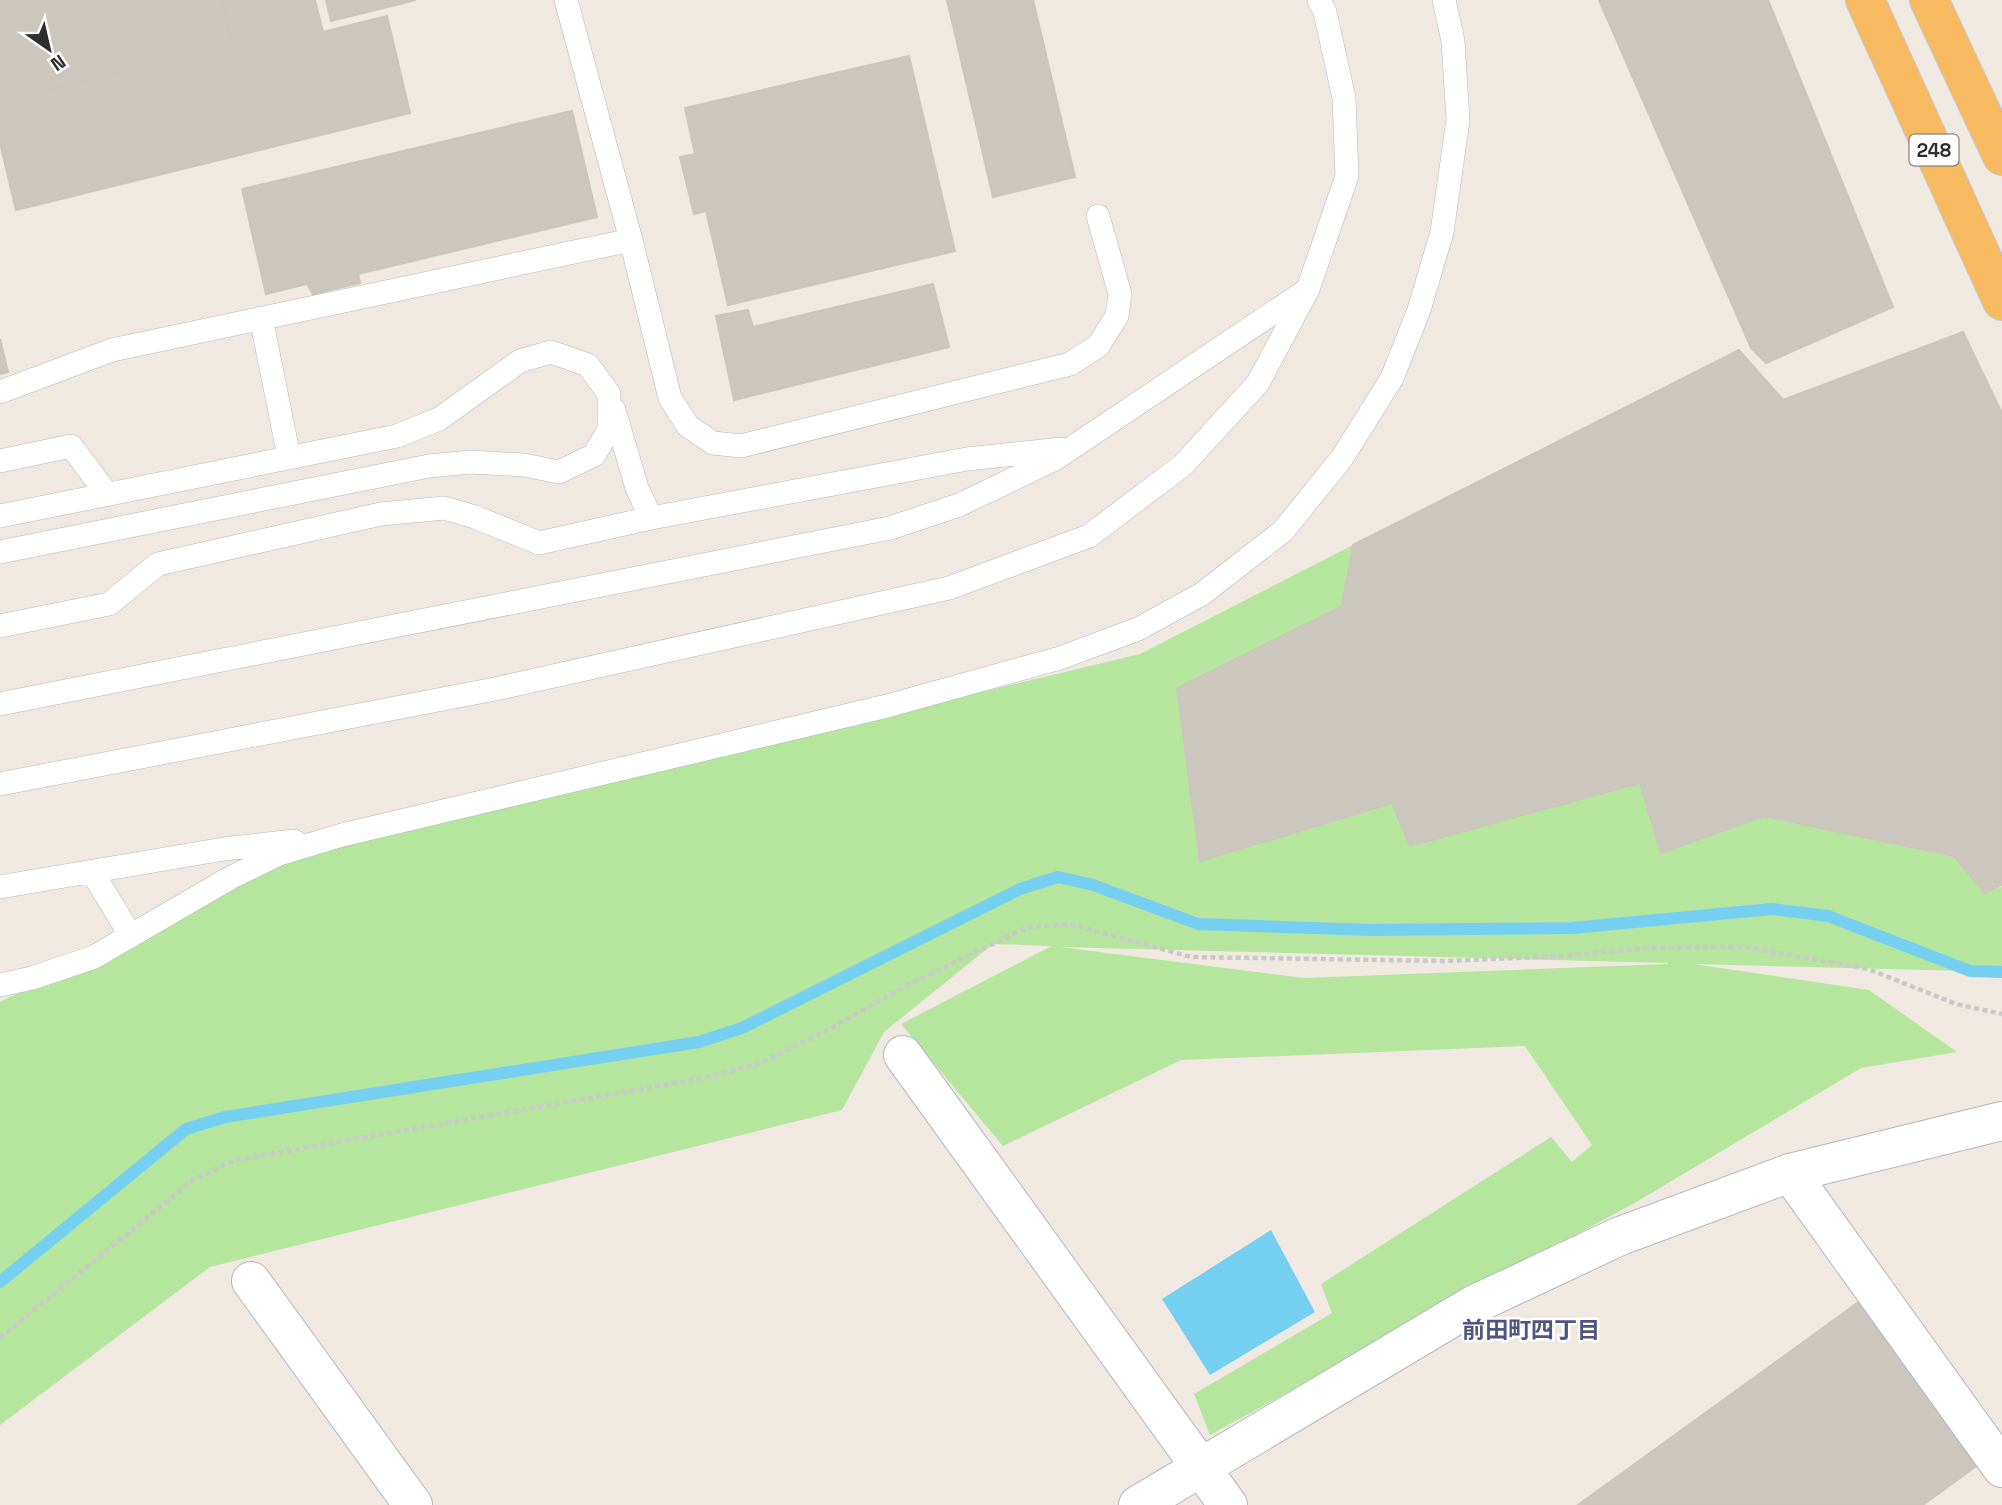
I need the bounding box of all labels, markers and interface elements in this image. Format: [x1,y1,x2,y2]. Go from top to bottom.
north arrow [14,14,84,84]
text: N [46,49,70,77]
road number: 248 [1910,134,1958,166]
district label: 前田町四丁目 [1462,1315,1600,1345]

